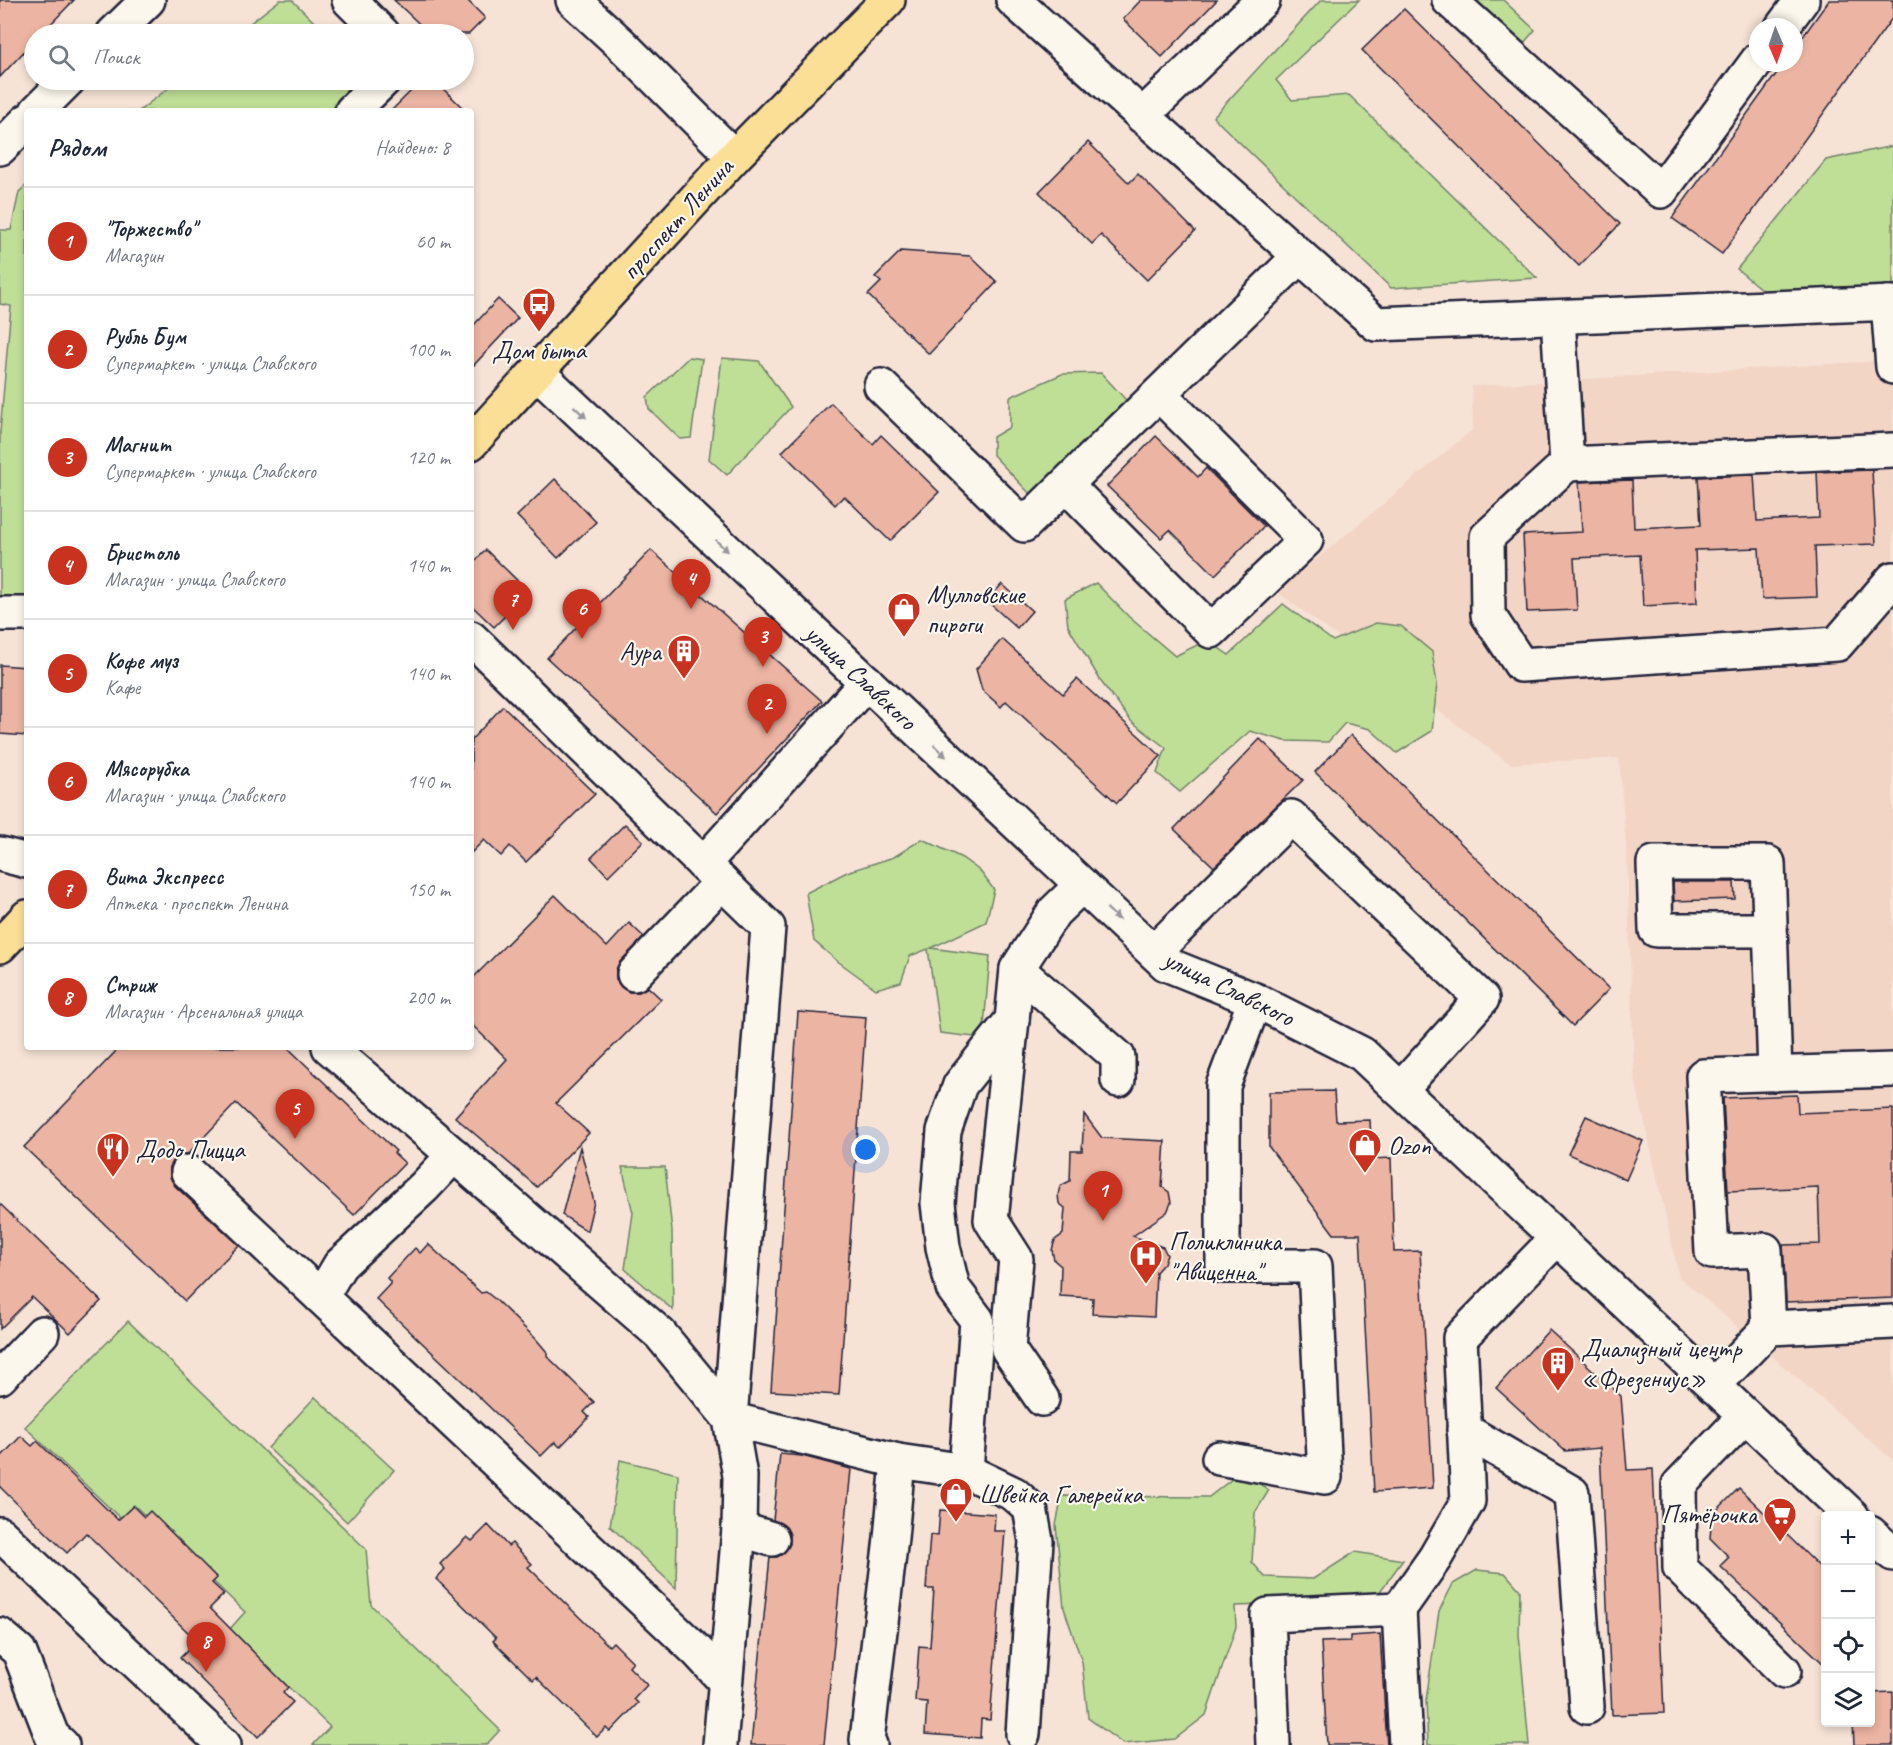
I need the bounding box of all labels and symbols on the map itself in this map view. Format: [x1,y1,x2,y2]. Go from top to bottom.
north arrow [1749,18,1803,72]
street label: проспект Ленина [614,150,741,287]
bus stop icon: Дом быта [521,286,557,333]
place label: Дом быта [492,334,588,367]
one-way arrow [572,405,586,419]
one-way arrow [714,539,729,553]
pin: 4 [672,560,710,609]
place label: Мулловские пироги [927,578,1027,641]
pin: 7 [494,580,532,630]
pin: 6 [562,590,602,639]
shop icon: Мулловские пироги [886,591,922,638]
street label: улица Славского [797,616,925,738]
pin: 3 [744,618,783,667]
building icon: Аура [666,633,702,680]
place label: Аура [620,635,663,668]
pin: 2 [748,684,786,734]
one-way arrow [933,744,947,758]
one-way arrow [1105,907,1120,920]
street label: улица Славского [1157,941,1301,1034]
pin: 5 [276,1090,314,1139]
shop icon: Ozon [1347,1127,1383,1174]
place label: Ozon [1388,1129,1431,1162]
restaurant icon: Додо Пицца [95,1131,131,1178]
place label: Додо Пицца [136,1133,246,1166]
your location [851,1135,880,1164]
pin: 1 [1084,1172,1122,1221]
place label: Поликлиника "Авиценна" [1169,1225,1283,1288]
hospital icon: Поликлиника "Авиценна" [1128,1238,1164,1285]
place label: Диализный центр «Фрезениус» [1581,1332,1743,1395]
building icon: Диализный центр «Фрезениус» [1540,1345,1576,1392]
shop icon: Швейка Галерейка [938,1476,974,1523]
place label: Швейка Галерейка [979,1478,1144,1511]
supermarket icon: Пятёрочка [1762,1496,1798,1543]
place label: Пятёрочка [1662,1498,1759,1531]
pin: 8 [186,1622,226,1672]

